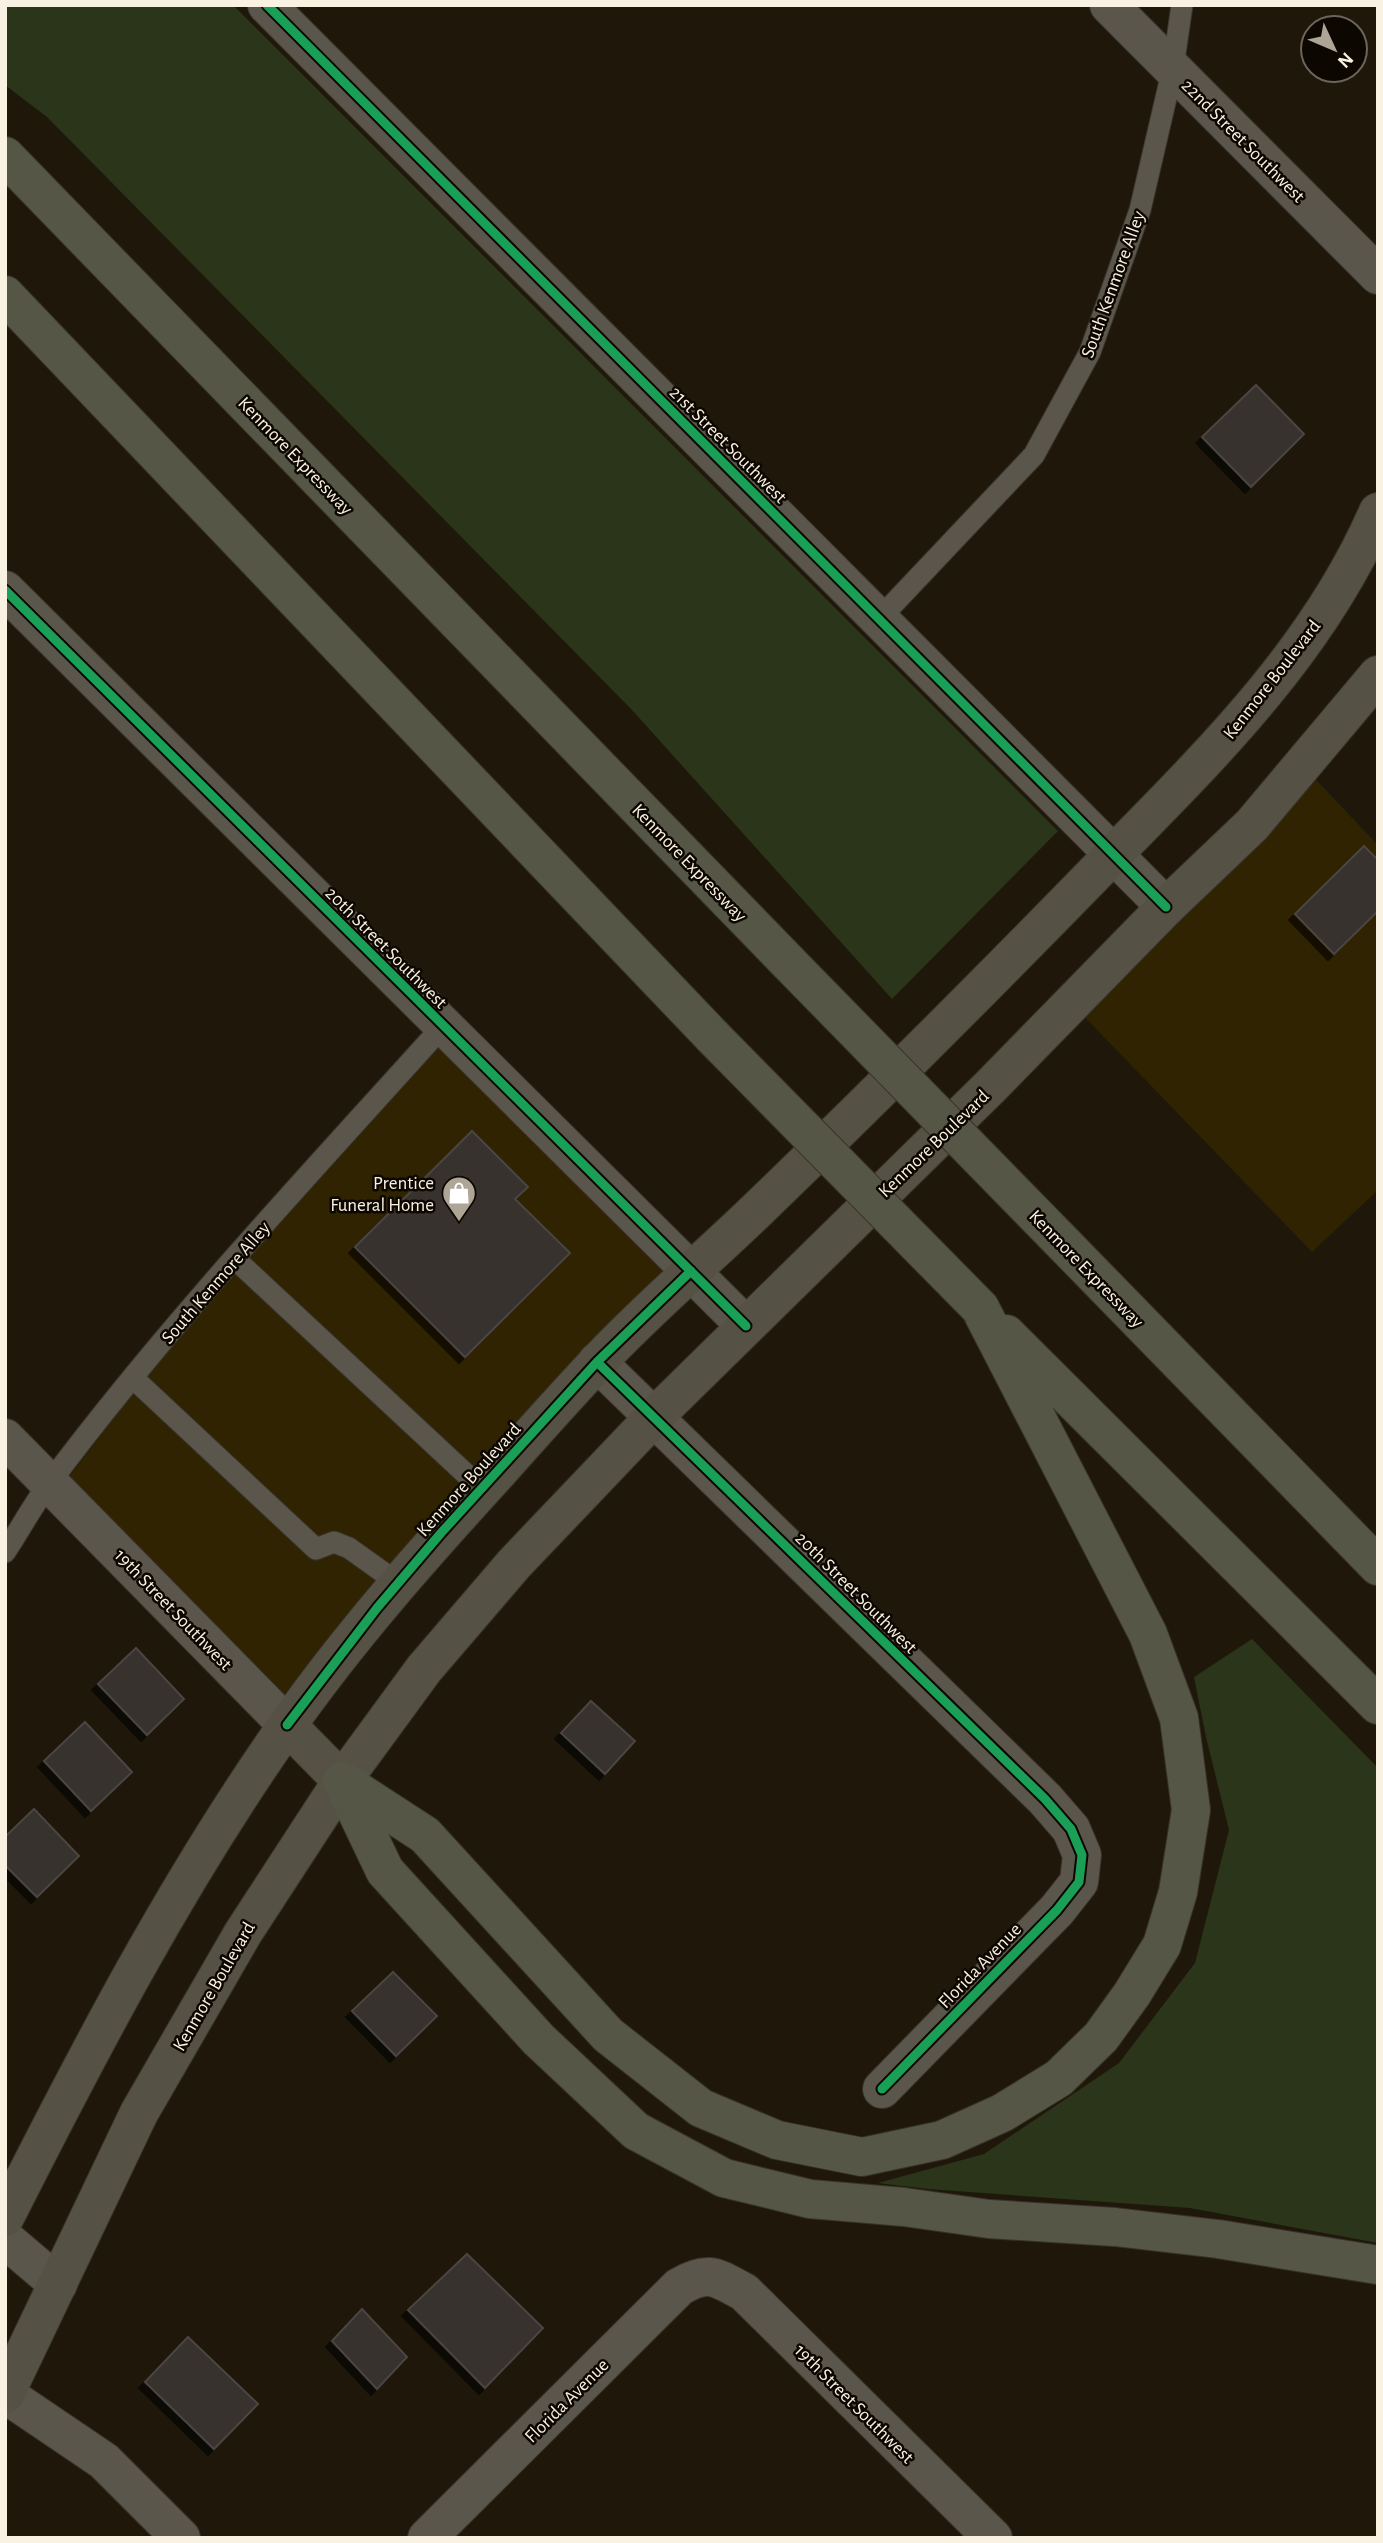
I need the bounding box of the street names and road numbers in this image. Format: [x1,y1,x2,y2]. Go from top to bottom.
street label: 22nd Street Southwest [1178,76,1308,206]
street label: South Kenmore Alley [1078,209,1149,360]
street label: 21st Street Southwest [666,383,790,507]
street label: Kenmore Expressway [234,393,356,519]
street label: Kenmore Boulevard [1220,617,1325,743]
street label: Kenmore Expressway [628,800,750,926]
street label: 20th Street Southwest [322,884,450,1012]
street label: Kenmore Boulevard [875,1087,993,1201]
street label: Kenmore Expressway [1025,1206,1147,1332]
street label: South Kenmore Alley [158,1218,274,1348]
street label: Kenmore Boulevard [413,1419,525,1540]
street label: 20th Street Southwest [792,1529,920,1657]
street label: 19th Street Southwest [111,1546,235,1674]
street label: Kenmore Boulevard [170,1919,259,2054]
street label: Florida Avenue [935,1920,1025,2012]
street label: 19th Street Southwest [791,2341,917,2467]
street label: Florida Avenue [521,2355,613,2447]

